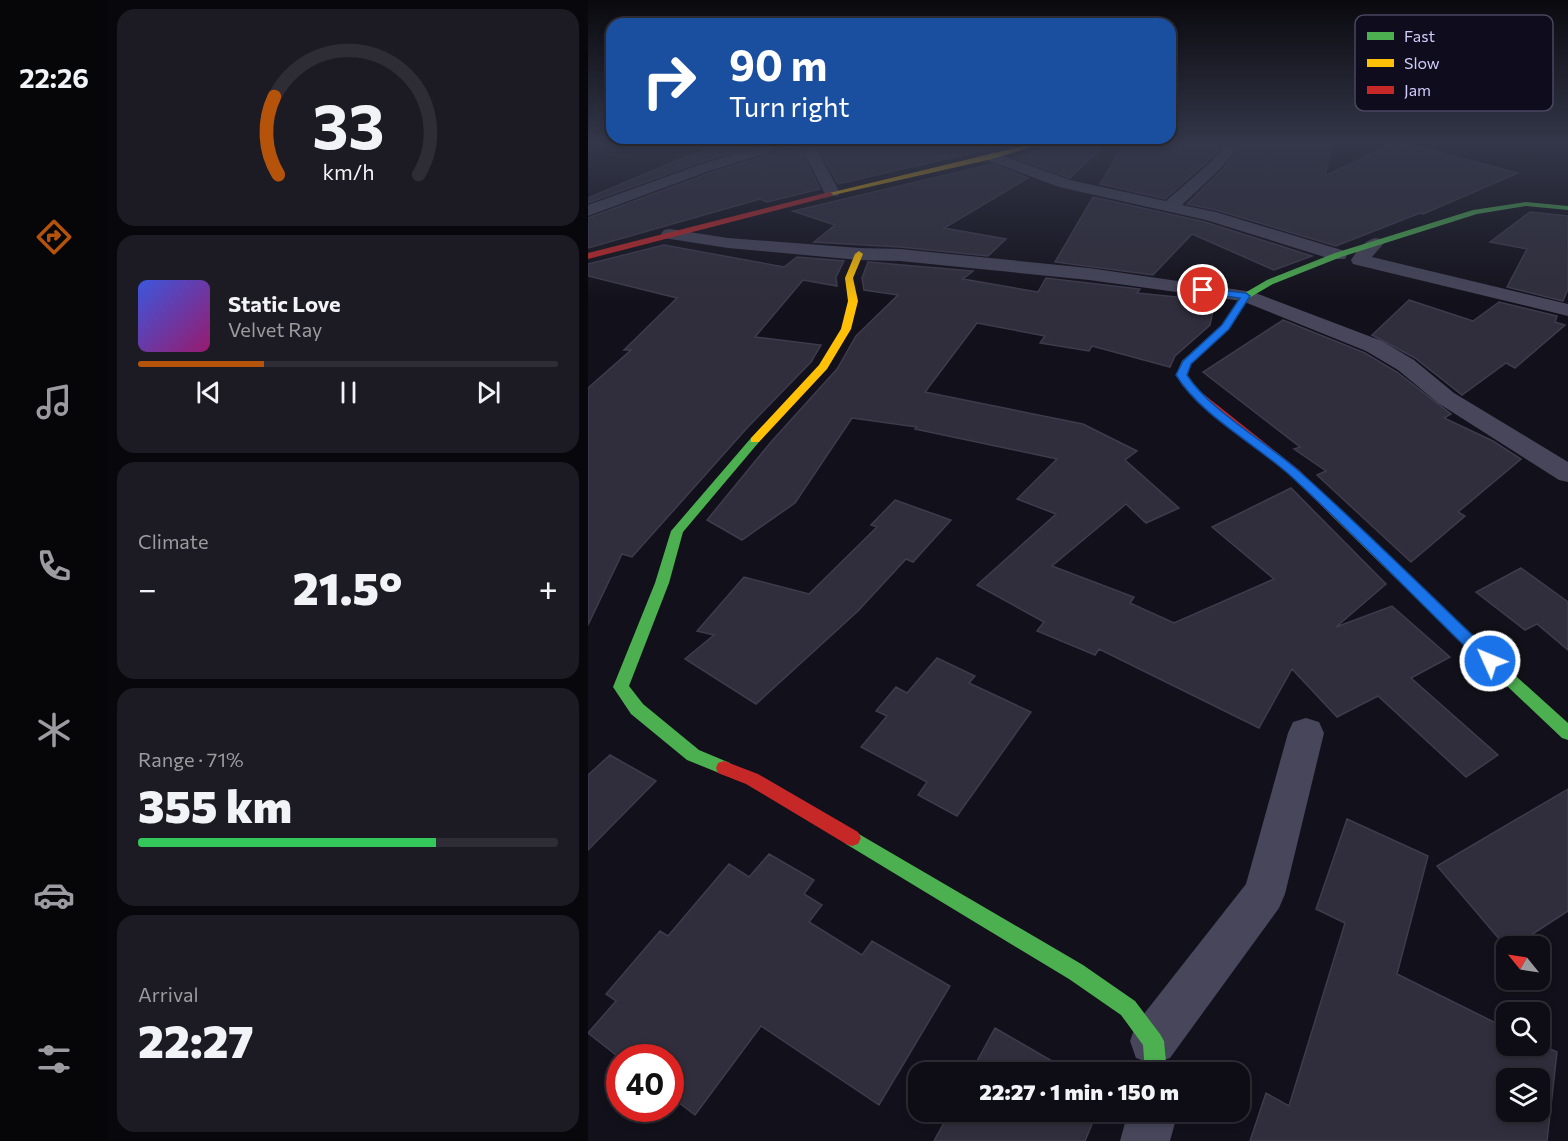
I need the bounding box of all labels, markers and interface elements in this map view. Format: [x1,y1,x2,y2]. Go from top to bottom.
legend [1355,15,1553,111]
text: Fast [1404,26,1435,45]
text: 90 m [729,38,828,90]
icon: right [630,42,708,120]
text: Slow [1404,53,1440,72]
text: 22:26 [19,61,89,94]
text: Jam [1404,80,1431,99]
text: 33 [312,86,384,162]
text: Turn right [729,90,849,123]
text: km/h [322,158,374,184]
icon: directions [33,216,75,258]
pin [1177,264,1228,315]
icon: arrive [1186,273,1219,306]
text: Static Love [228,290,341,317]
text: Velvet Ray [228,317,322,341]
icon: previous [192,376,225,409]
icon: pause [332,376,365,409]
icon: next [472,376,505,409]
icon: music [33,381,75,423]
text: Climate [138,529,208,553]
icon: phone [33,545,75,587]
text: 21.5° [293,559,403,614]
text: − [138,567,157,608]
text: + [539,567,558,608]
position arrow [1458,629,1522,693]
icon: climate [33,709,75,751]
text: Range · 71% [138,747,244,771]
text: 355 km [138,777,292,832]
icon: car [33,874,75,916]
north arrow [1496,936,1550,990]
map controls [1496,936,1550,1122]
text: Arrival [138,982,199,1006]
button: search [1496,1002,1550,1056]
text: 22:27 [138,1012,253,1067]
icon: filters [33,1038,75,1080]
speed limit sign: 40 [606,1044,684,1122]
button: layers [1496,1068,1550,1122]
text: 22:27 · 1 min · 150 m [979,1078,1179,1105]

